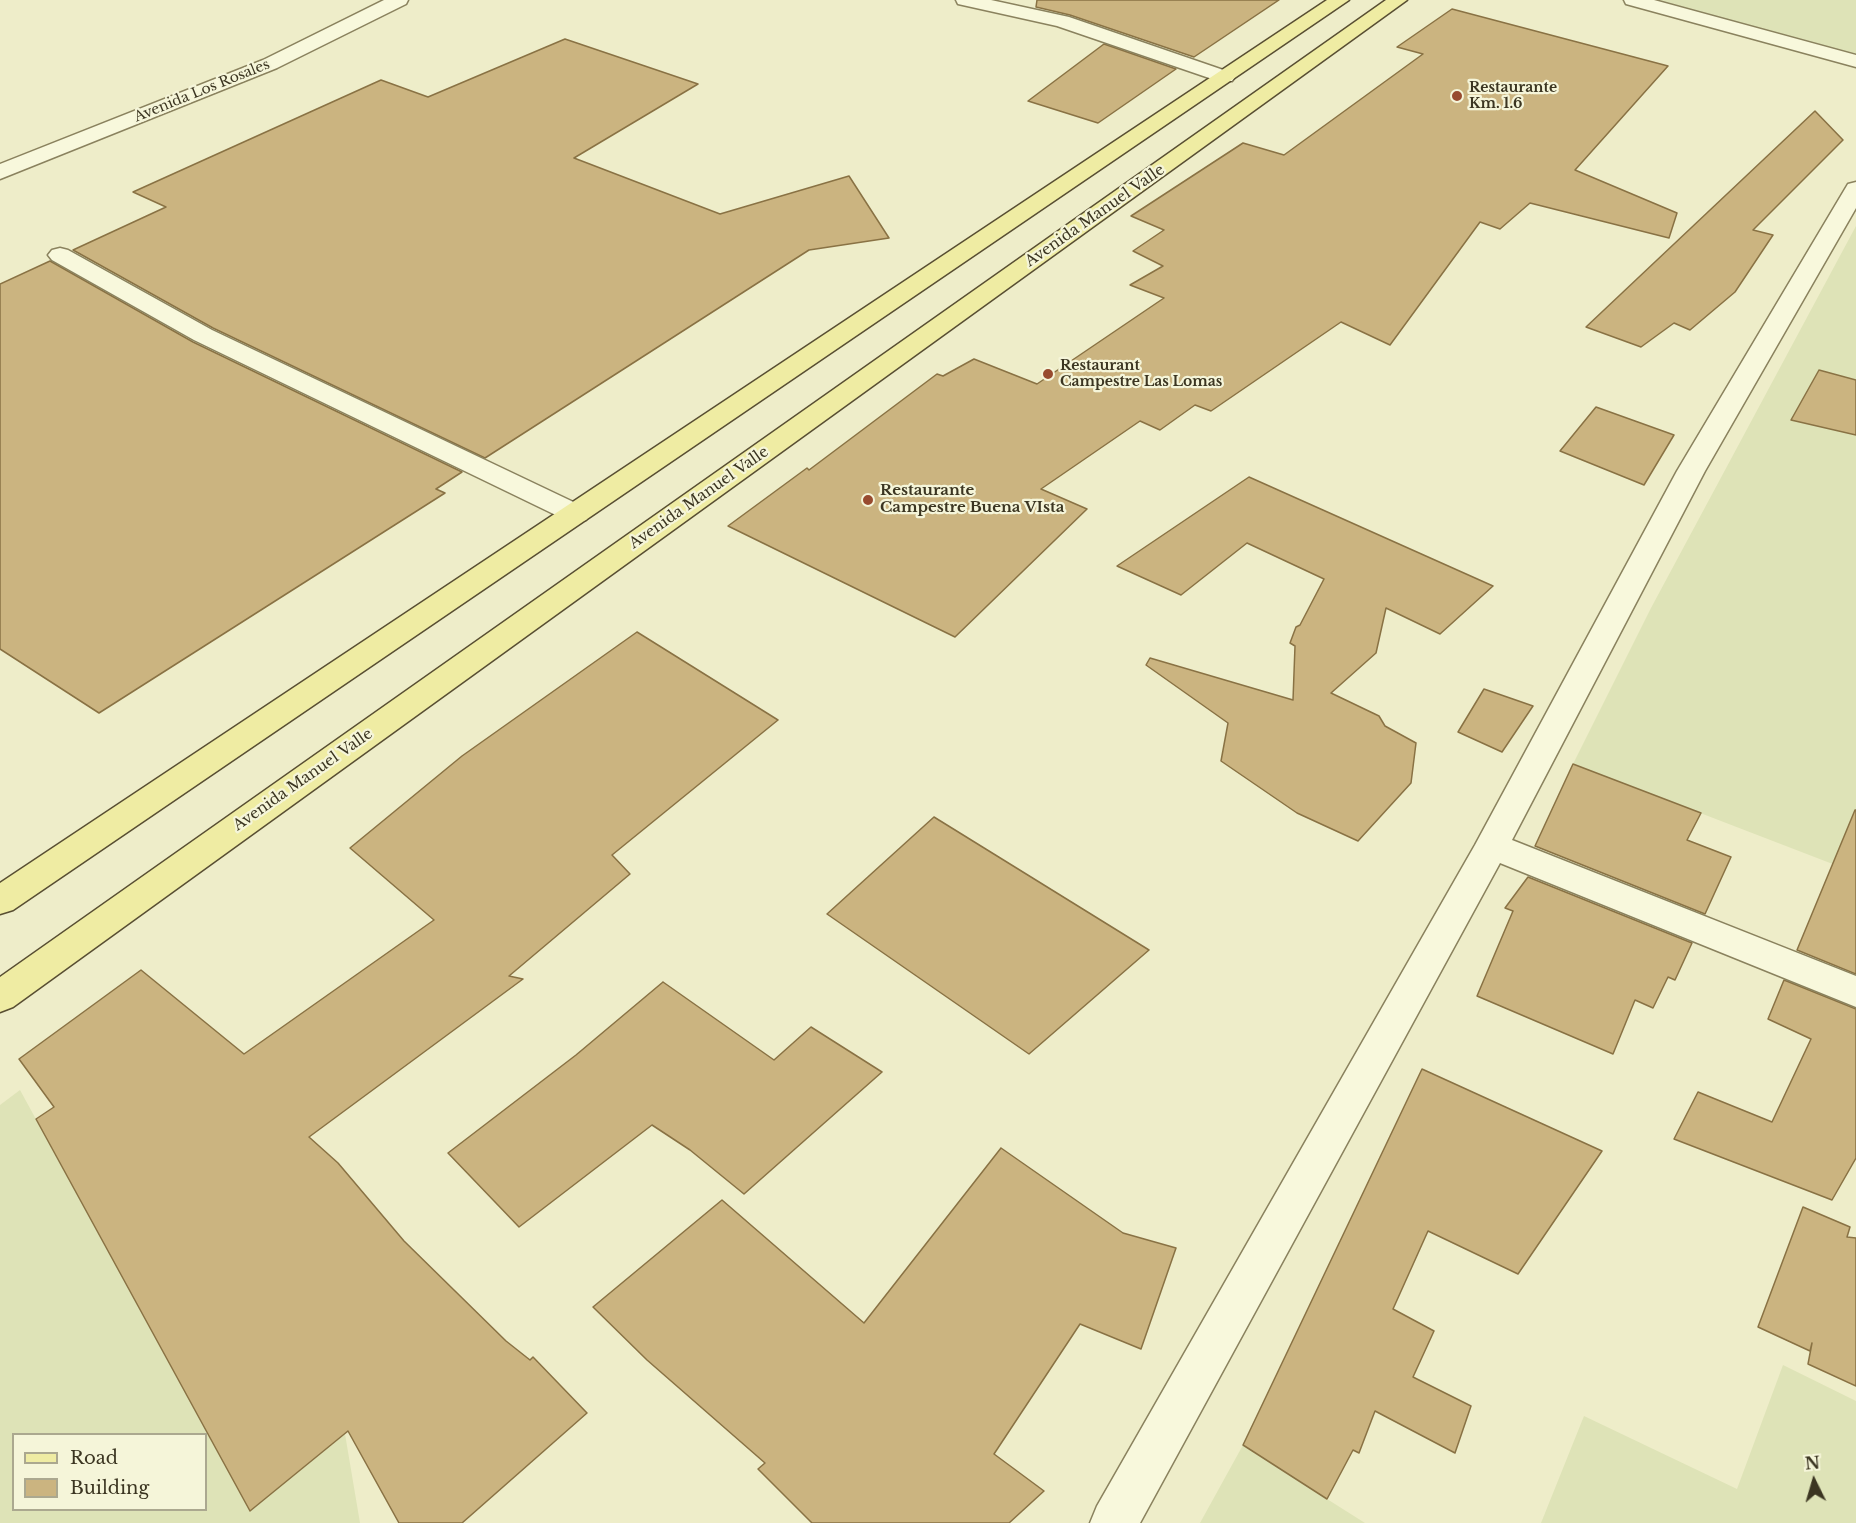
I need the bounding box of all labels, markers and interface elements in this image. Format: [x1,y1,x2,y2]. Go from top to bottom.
street label: Avenida Los Rosales [132,56,272,126]
place label: Restaurante Km. 1.6 [1469,80,1557,112]
marker: Restaurante Km. 1.6 [1450,89,1464,103]
street label: Avenida Manuel Valle [1022,161,1168,271]
place label: Restaurant Campestre Las Lomas [1060,358,1222,390]
marker: Restaurant Campestre Las Lomas [1041,367,1055,381]
street label: Avenida Manuel Valle [626,443,772,553]
place label: Restaurante Campestre Buena VIsta [880,482,1064,517]
marker: Restaurante Campestre Buena VIsta [861,493,875,507]
street label: Avenida Manuel Valle [230,725,376,835]
legend [12,1433,207,1511]
text: Road [70,1447,118,1469]
north arrow [1784,1451,1844,1511]
text: N [1804,1452,1821,1474]
text: Building [70,1477,149,1499]

